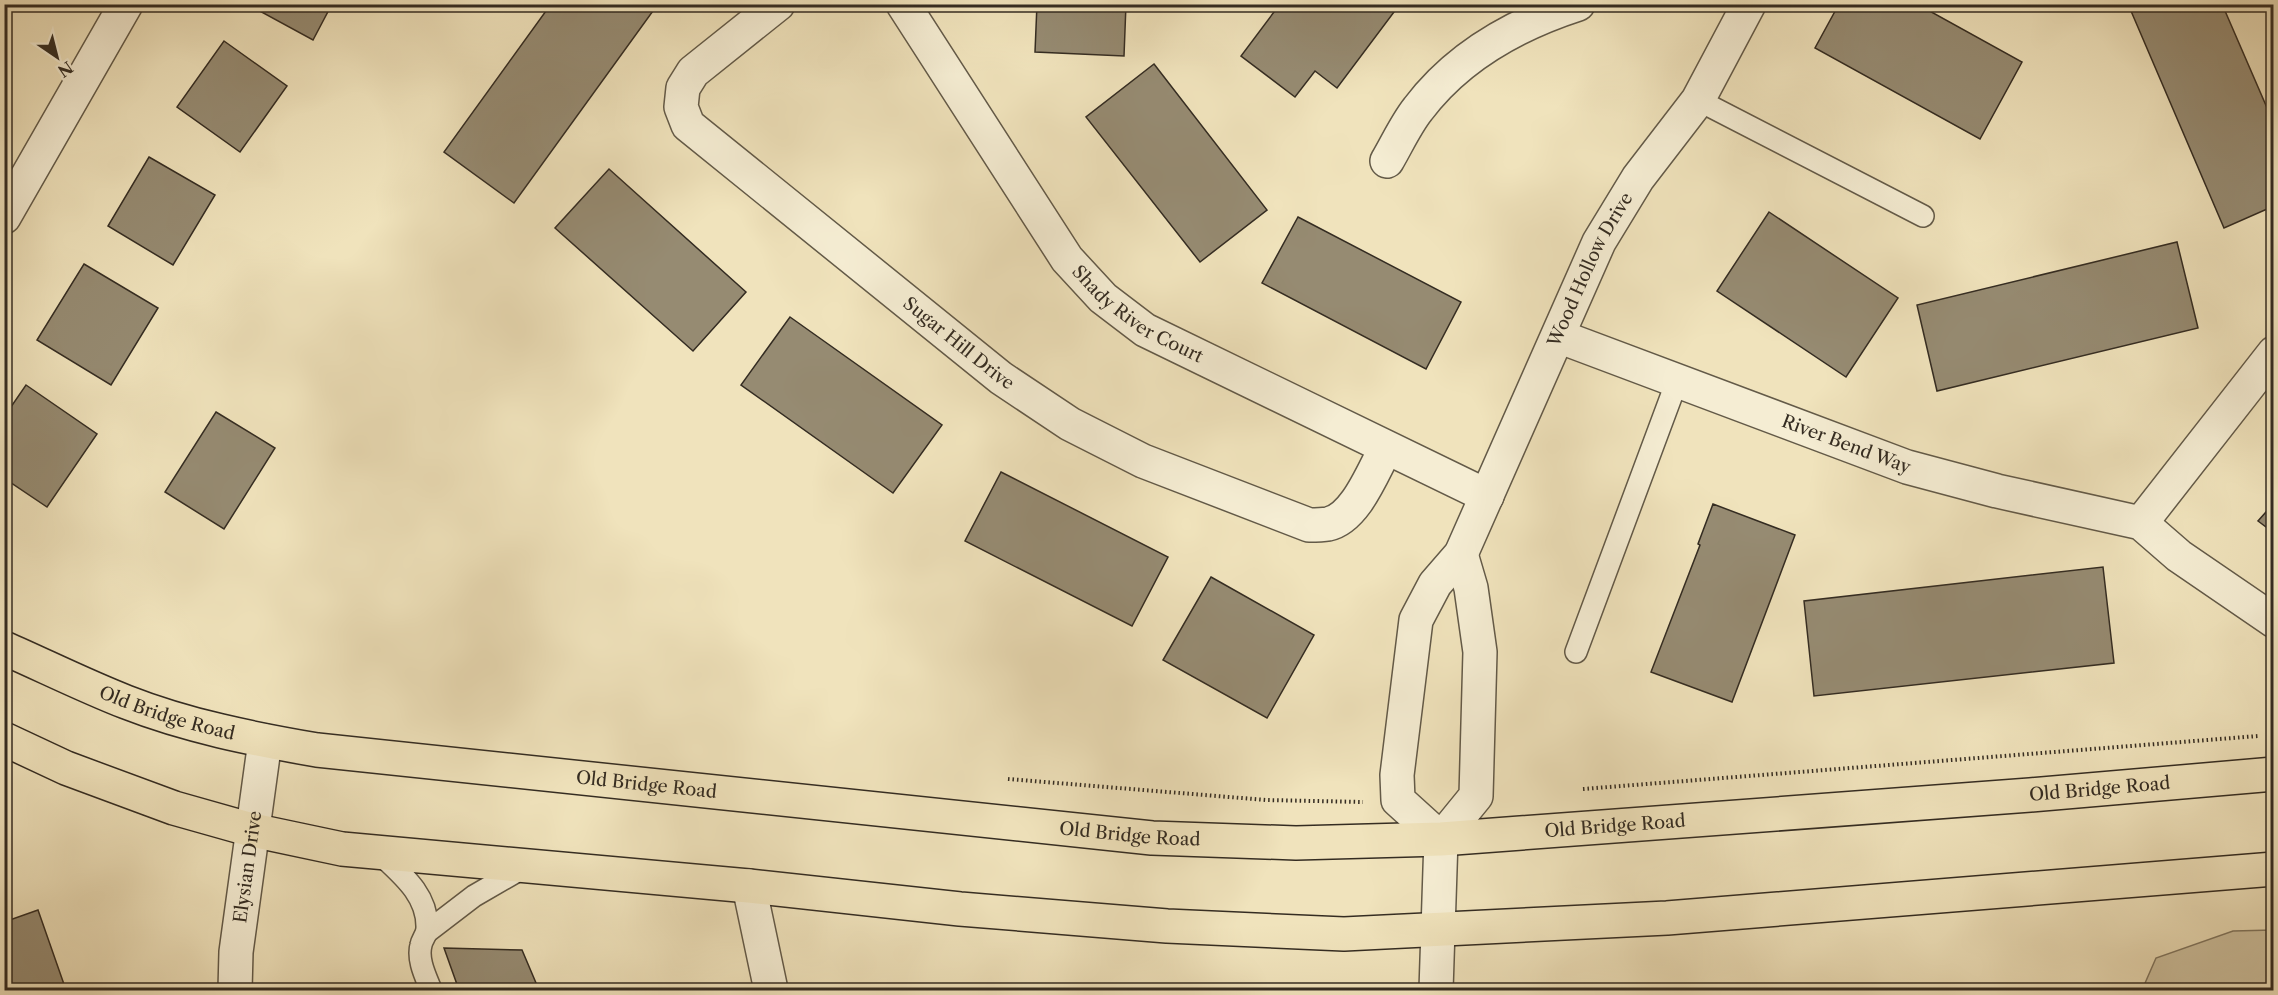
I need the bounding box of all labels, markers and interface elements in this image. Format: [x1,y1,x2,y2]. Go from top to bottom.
north arrow [27,27,87,87]
text: N [54,57,77,82]
street label: Wood Hollow Drive [1543,189,1637,351]
street label: Shady River Court [1067,261,1207,368]
street label: Sugar Hill Drive [899,292,1018,395]
street label: River Bend Way [1779,410,1915,479]
street label: Old Bridge Road [96,681,237,745]
street label: Old Bridge Road [575,766,718,803]
street label: Old Bridge Road [2028,772,2171,806]
street label: Elysian Drive [229,809,266,924]
street label: Old Bridge Road [1544,810,1686,842]
street label: Old Bridge Road [1058,817,1201,851]

